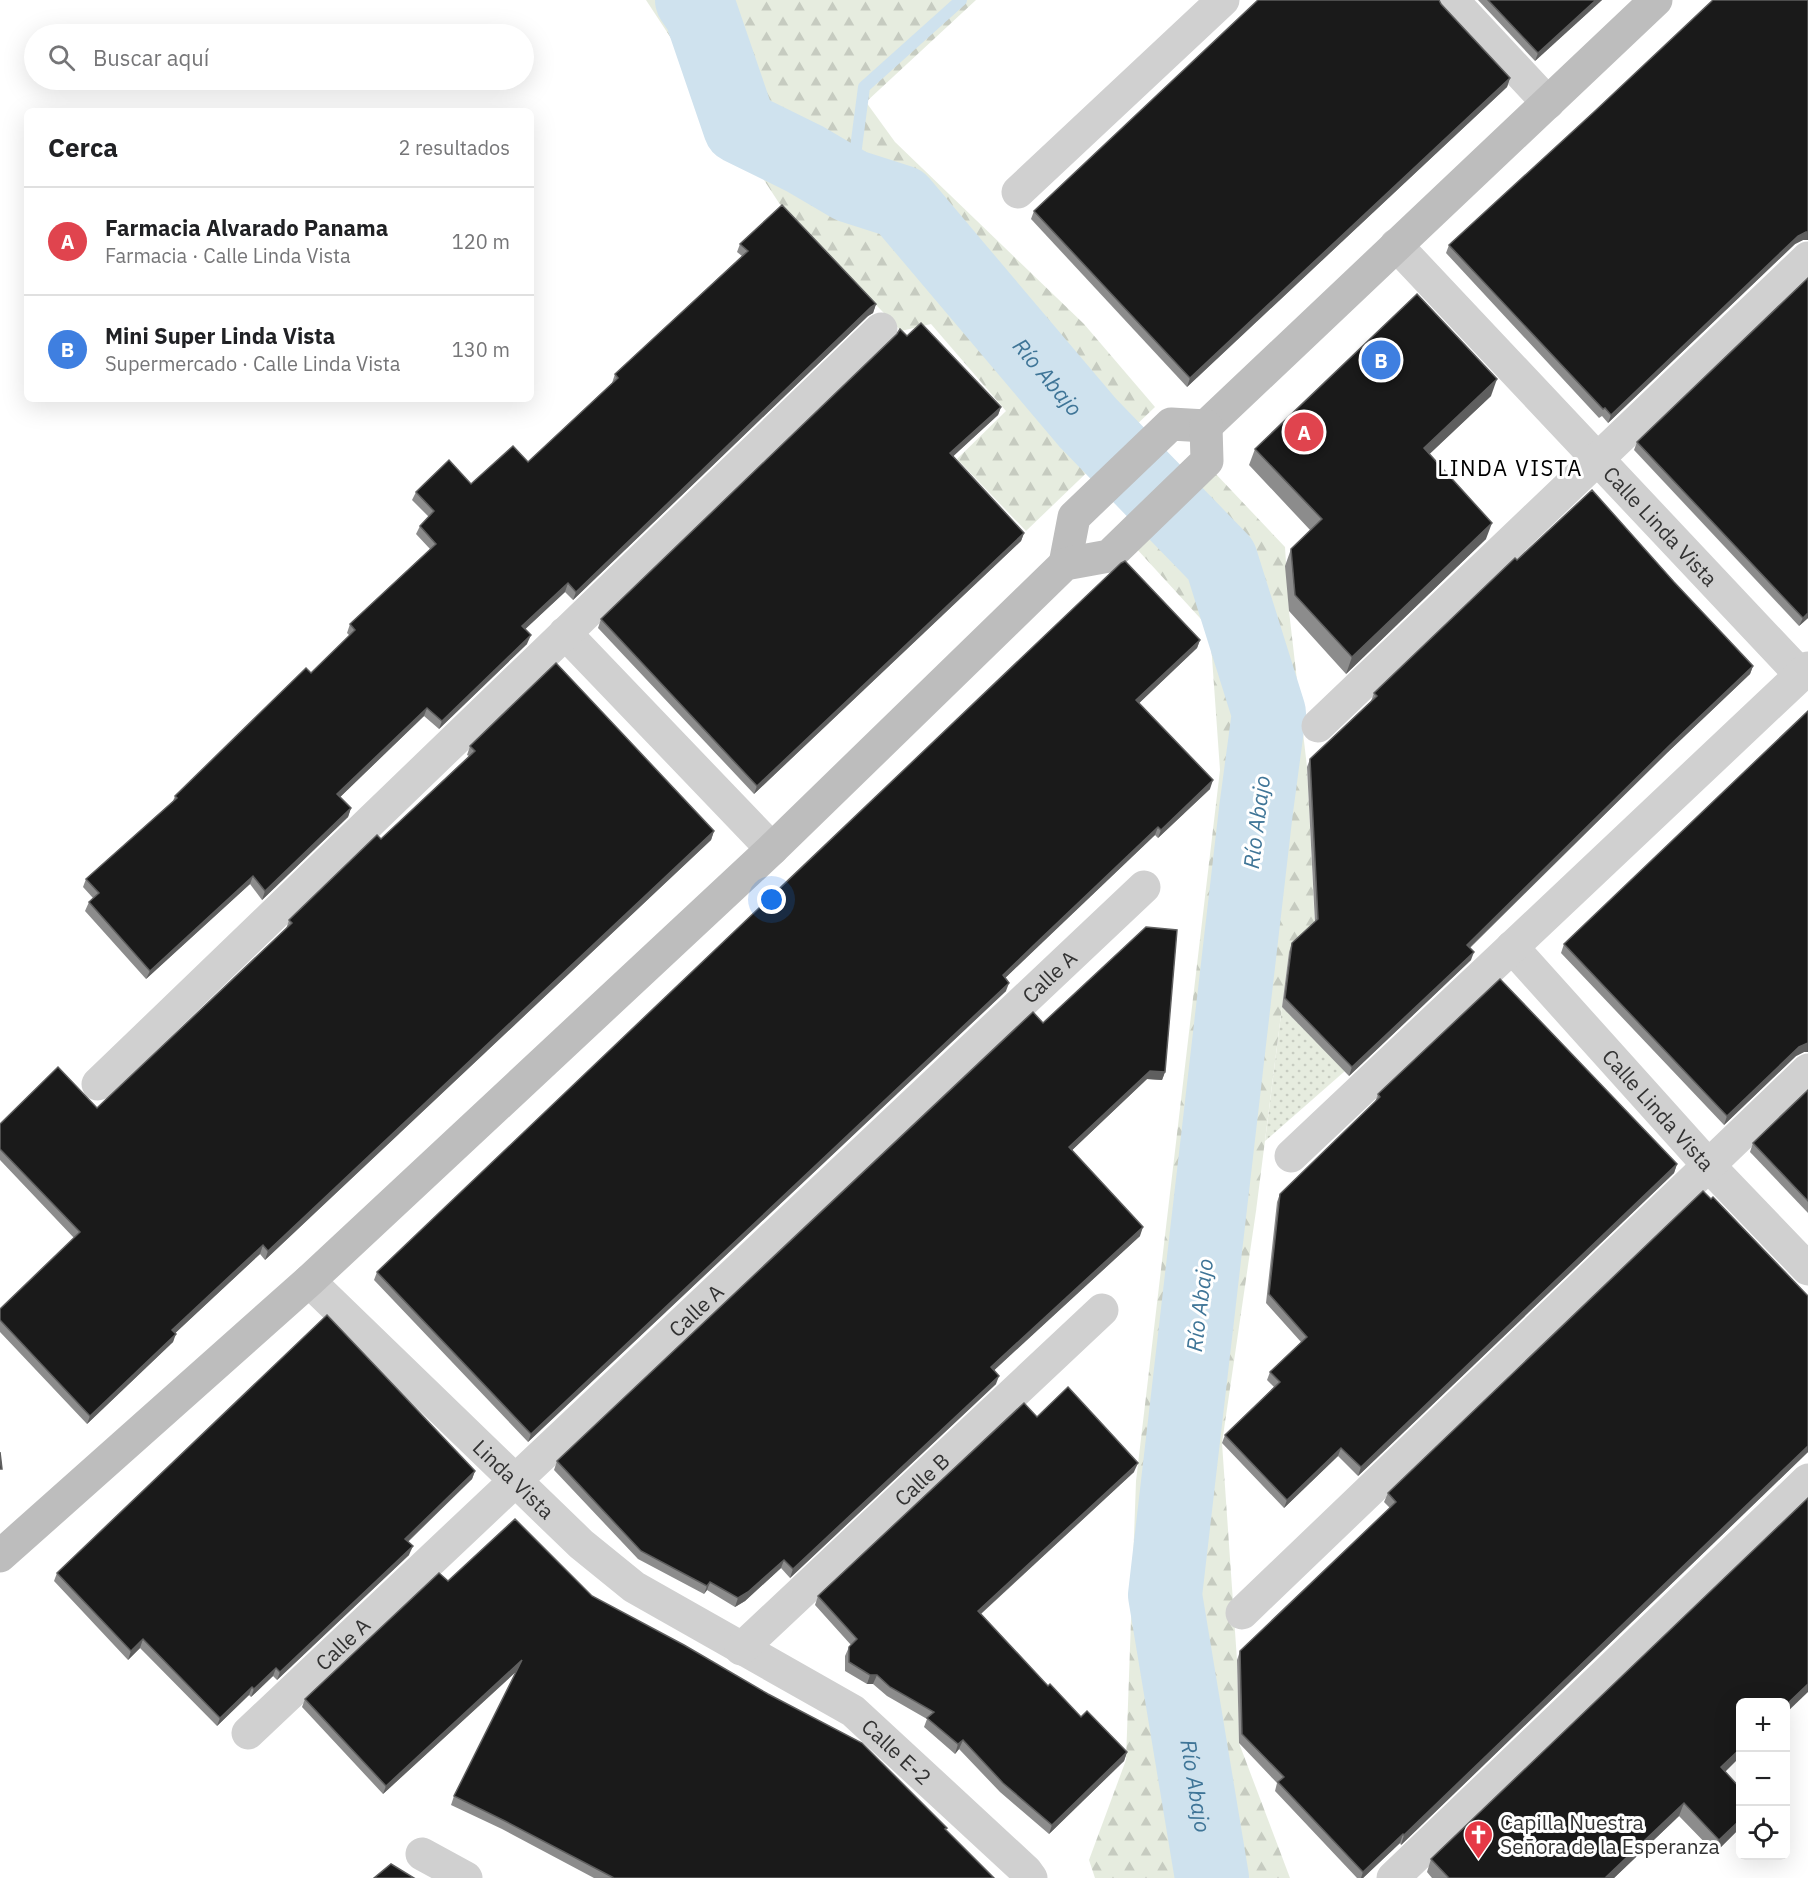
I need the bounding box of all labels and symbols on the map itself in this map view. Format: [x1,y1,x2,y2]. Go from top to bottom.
water label: Río Abajo [1007,331,1090,422]
pin: B [1362,338,1400,382]
pin: A [1284,410,1324,454]
district label: LINDA VISTA [1437,453,1583,482]
street label: Calle Linda Vista [1597,460,1724,592]
water label: Río Abajo [1236,774,1276,870]
your location [757,885,786,914]
street label: Calle A [1016,944,1083,1009]
street label: Calle Linda Vista [1596,1043,1721,1177]
water label: Río Abajo [1179,1257,1219,1353]
street label: Calle A [662,1277,729,1343]
street label: Linda Vista [467,1433,561,1525]
street label: Calle B [888,1447,955,1512]
street label: Calle A [309,1611,376,1676]
street label: Calle E-2 [856,1712,938,1791]
water label: Río Abajo [1175,1737,1219,1834]
place label: Capilla Nuestra Señora de la Esperanza [1500,1808,1720,1860]
church icon: Capilla Nuestra Señora de la Esperanza [1463,1818,1495,1860]

